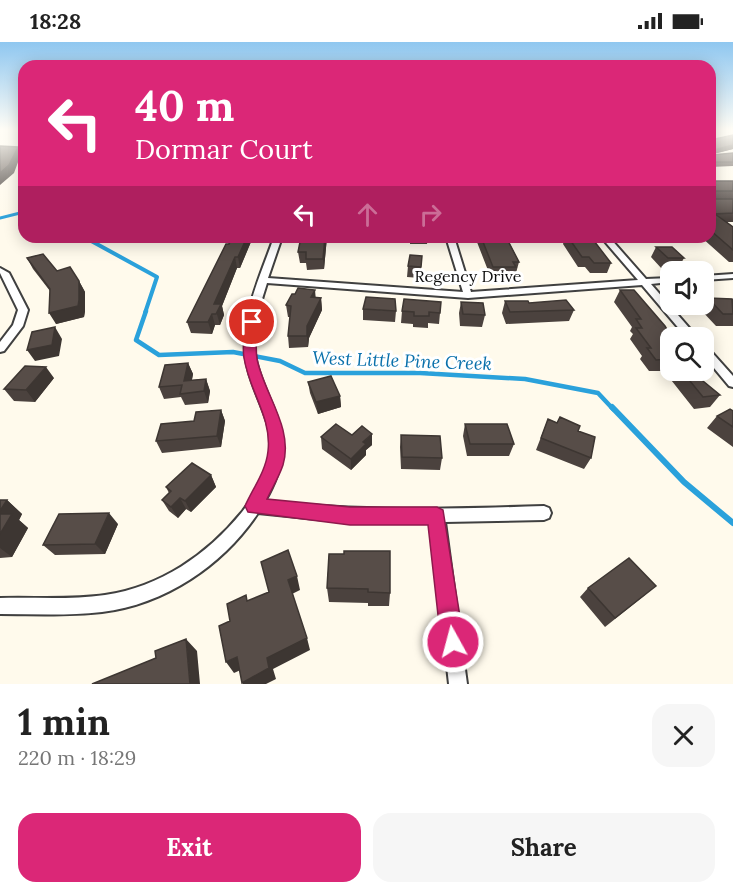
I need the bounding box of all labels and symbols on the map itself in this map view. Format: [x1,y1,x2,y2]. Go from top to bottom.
street label: Regency Drive [415,266,522,286]
pin [226,296,277,347]
water label: West Little Pine Creek [312,346,492,375]
position arrow [421,610,485,674]

